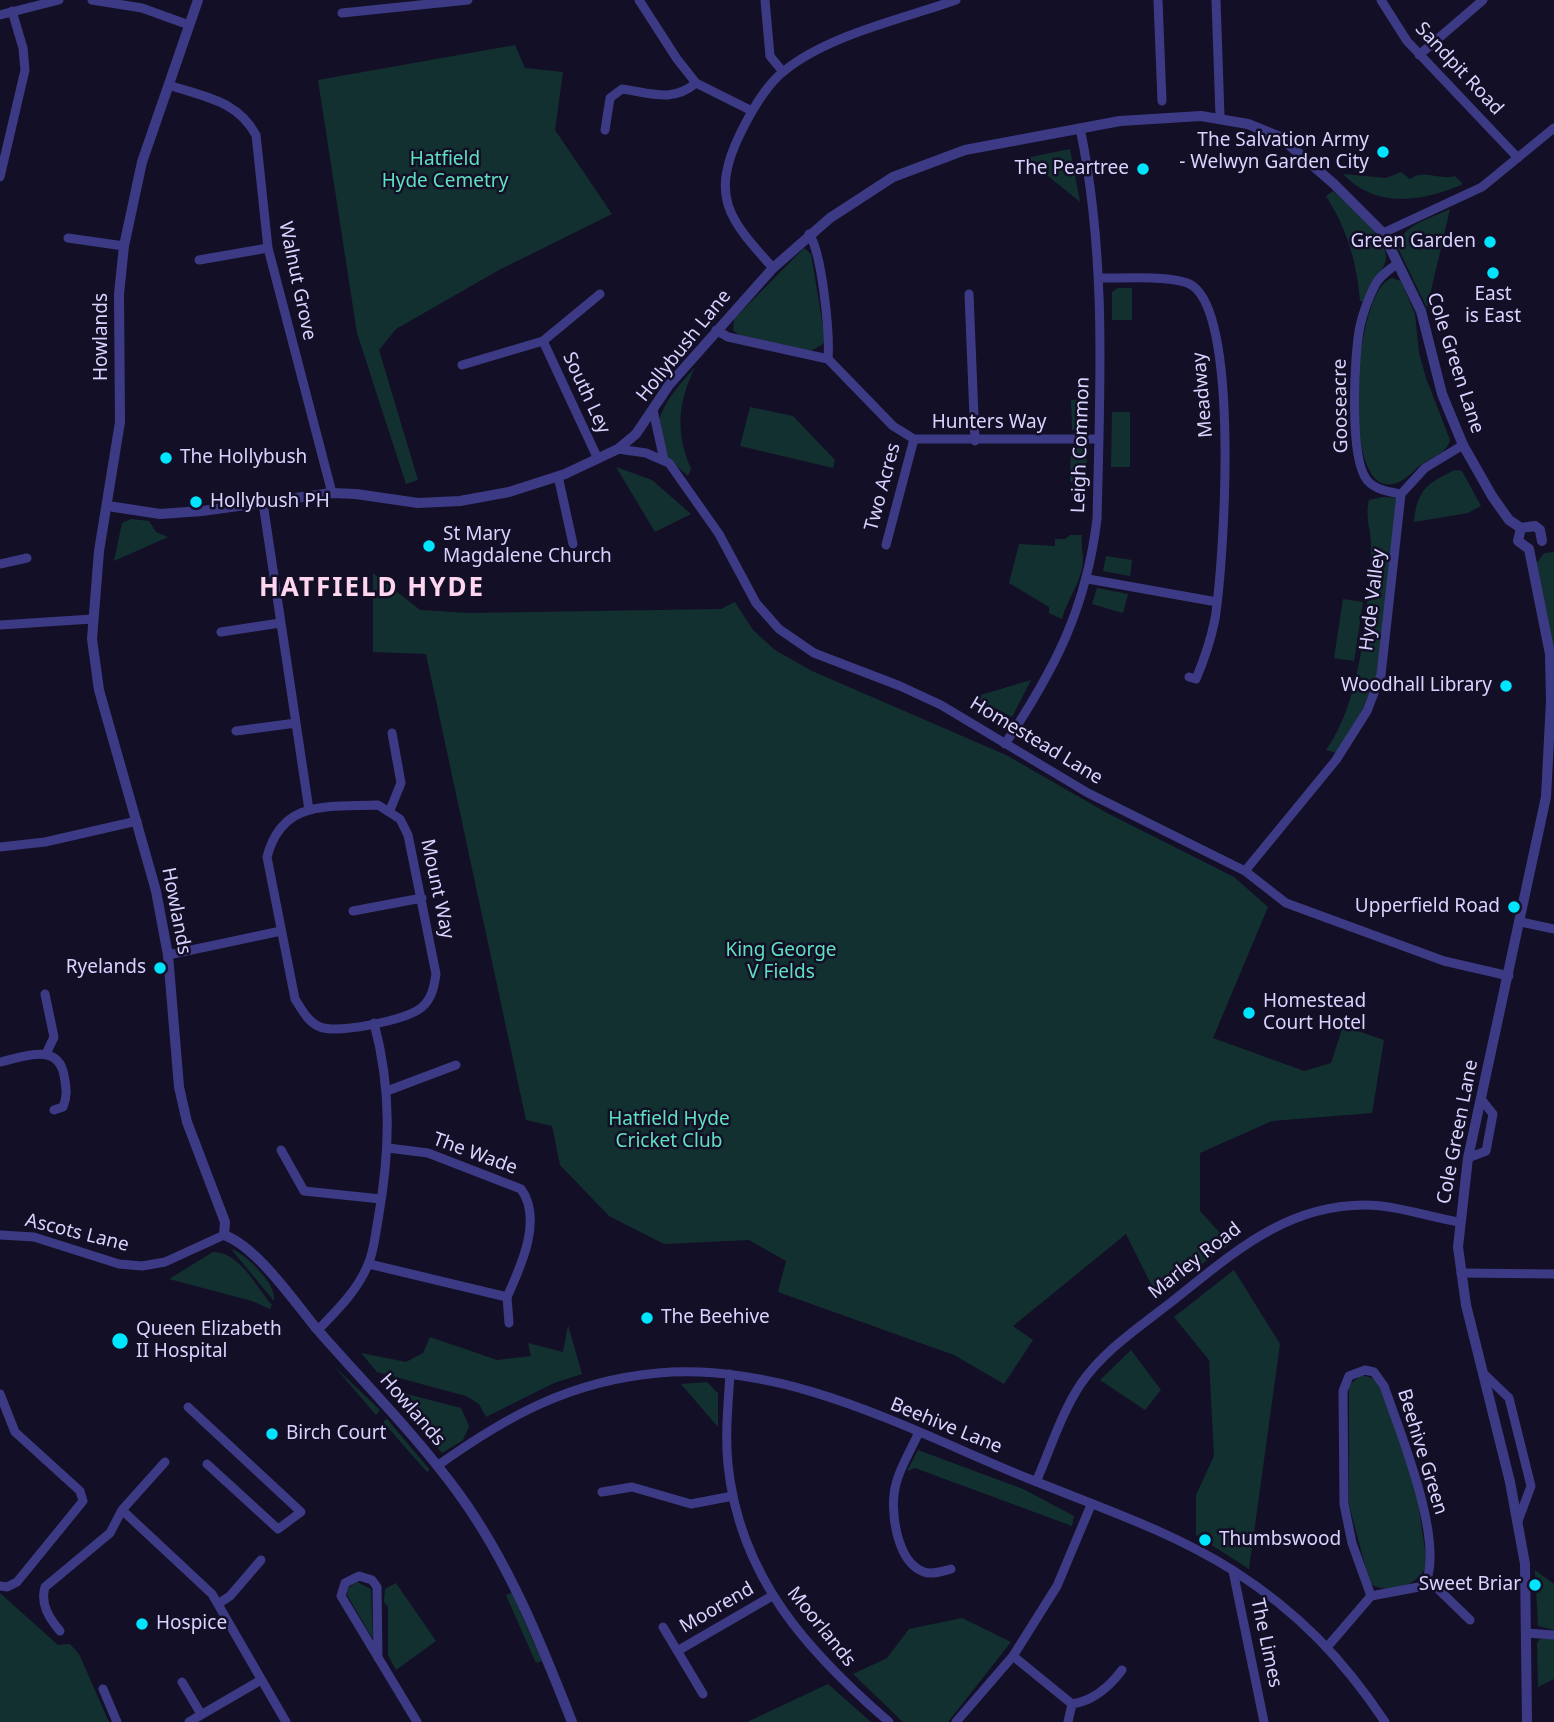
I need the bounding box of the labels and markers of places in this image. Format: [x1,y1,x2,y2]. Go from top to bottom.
place label: The Salvation Army - Welwyn Garden City [1179,130,1369,174]
marker: The Salvation Army - Welwyn Garden City [1375,144,1391,160]
place label: The Peartree [1015,158,1129,180]
marker: The Peartree [1135,161,1151,177]
place label: Green Garden [1350,231,1476,253]
marker: Green Garden [1482,234,1498,250]
marker: East is East [1485,265,1501,281]
place label: East is East [1465,284,1521,328]
place label: The Hollybush [180,447,307,469]
marker: The Hollybush [158,450,174,466]
place label: Hollybush PH [210,491,330,513]
marker: Hollybush PH [188,494,204,510]
place label: St Mary Magdalene Church [443,524,612,568]
marker: St Mary Magdalene Church [421,538,437,554]
place label: Woodhall Library [1341,675,1492,697]
marker: Woodhall Library [1498,678,1514,694]
place label: Upperfield Road [1355,896,1500,918]
marker: Upperfield Road [1506,899,1522,915]
place label: Ryelands [66,957,146,979]
marker: Ryelands [152,960,168,976]
place label: Homestead Court Hotel [1263,991,1366,1035]
marker: Homestead Court Hotel [1241,1005,1257,1021]
place label: The Beehive [661,1307,770,1329]
marker: The Beehive [639,1310,655,1326]
place label: Queen Elizabeth II Hospital [136,1319,282,1363]
marker: Queen Elizabeth II Hospital [110,1331,130,1351]
place label: Birch Court [286,1423,386,1445]
marker: Birch Court [264,1426,280,1442]
place label: Thumbswood [1219,1529,1341,1551]
marker: Thumbswood [1197,1532,1213,1548]
place label: Sweet Briar [1419,1574,1521,1596]
marker: Sweet Briar [1527,1577,1543,1593]
place label: Hospice [156,1613,227,1635]
marker: Hospice [134,1616,150,1632]

